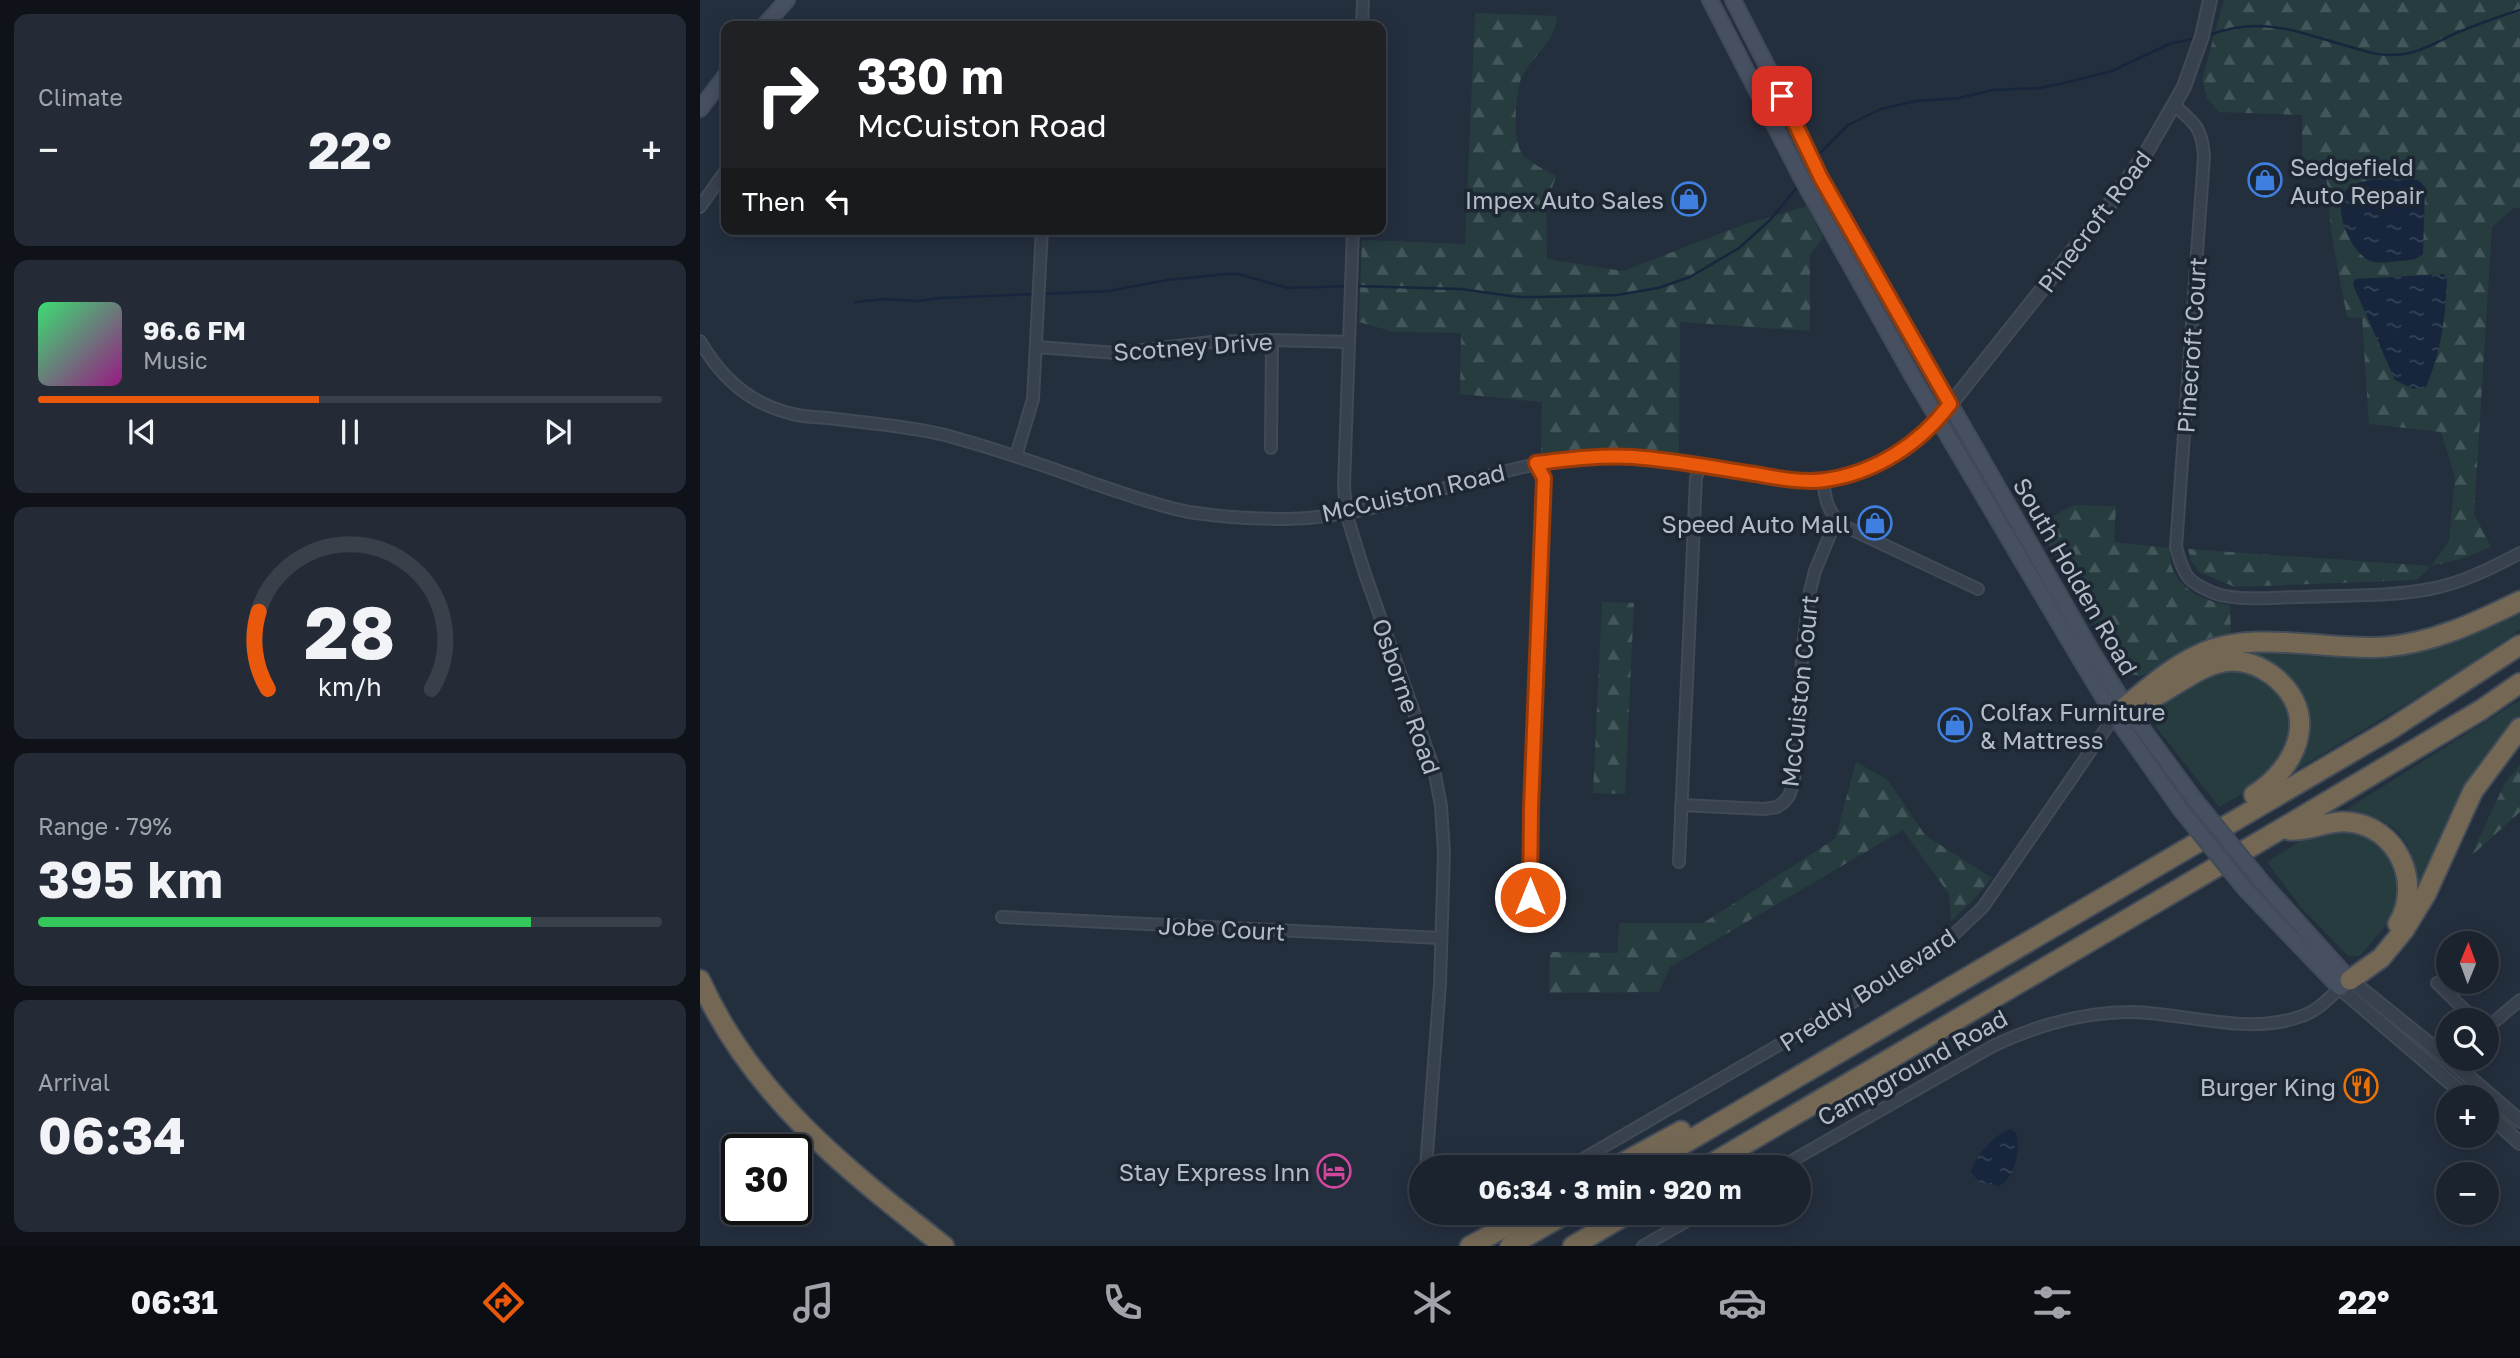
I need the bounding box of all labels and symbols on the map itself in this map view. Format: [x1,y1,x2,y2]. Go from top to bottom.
pin [1752,66,1812,126]
street label: Pinecroft Road [2031,144,2157,298]
place label: Sedgefield Auto Repair [2290,152,2424,209]
shop icon: Sedgefield Auto Repair [2246,161,2284,199]
shop icon: Impex Auto Sales [1670,180,1708,218]
place label: Impex Auto Sales [1465,185,1664,214]
street label: Pinecroft Court [2170,256,2212,434]
street label: Scotney Drive [1112,326,1274,366]
street label: McCuiston Road [1318,457,1508,527]
street label: South Holden Road [2008,472,2144,680]
shop icon: Speed Auto Mall [1856,504,1894,542]
place label: Speed Auto Mall [1662,509,1850,538]
street label: McCuiston Court [1774,593,1824,789]
street label: Osborne Road [1367,614,1447,778]
place label: Colfax Furniture & Mattress [1980,697,2165,754]
shop icon: Colfax Furniture & Mattress [1936,706,1974,744]
position arrow [1493,860,1567,934]
street label: Jobe Court [1158,910,1286,946]
street label: Preddy Boulevard [1774,921,1960,1057]
north arrow [2436,931,2499,994]
street label: Campground Road [1812,1003,2012,1131]
restaurant icon: Burger King [2342,1067,2380,1105]
place label: Burger King [2200,1072,2336,1101]
speed limit sign: 30 [721,1134,812,1225]
hotel icon: Stay Express Inn [1315,1152,1353,1190]
place label: Stay Express Inn [1119,1157,1310,1186]

